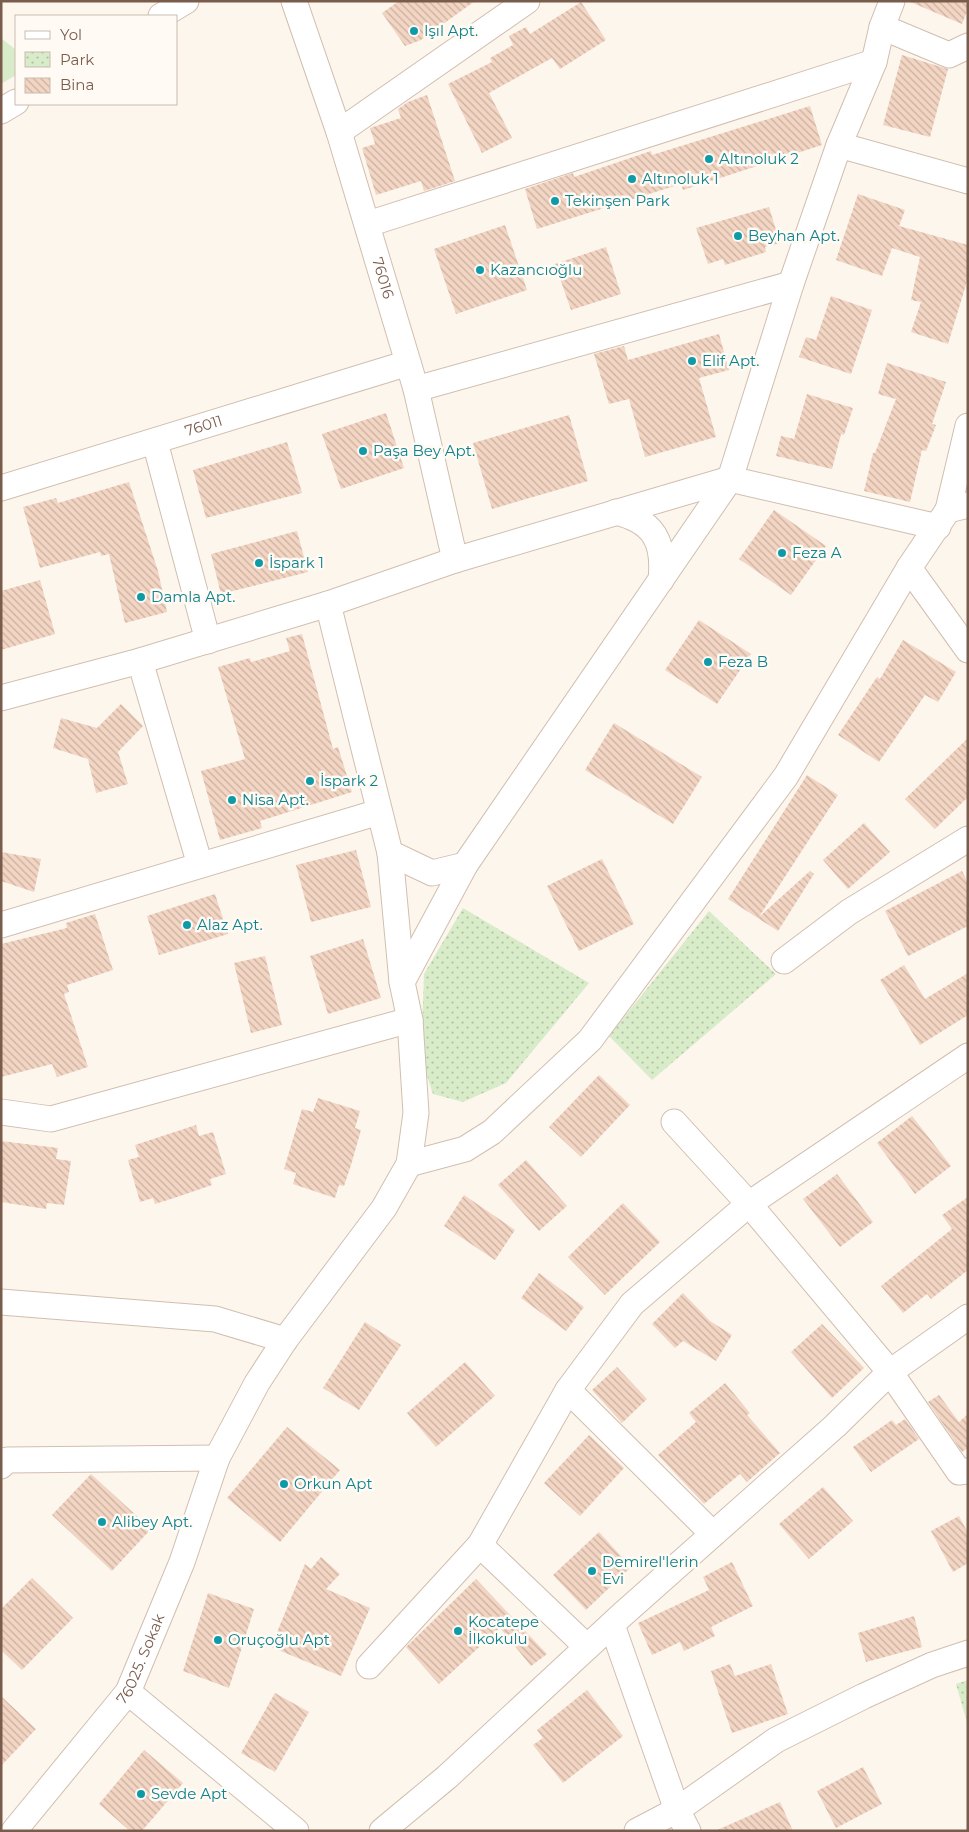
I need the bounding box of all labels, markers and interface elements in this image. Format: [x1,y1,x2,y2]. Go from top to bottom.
legend [15,15,178,105]
place label: Işıl Apt. [424,21,478,40]
text: Yol [60,25,82,44]
marker: Işıl Apt. [408,25,420,37]
text: Park [60,50,94,69]
text: Bina [60,75,94,94]
place label: Altınoluk 2 [719,149,799,168]
marker: Altınoluk 2 [703,153,715,165]
place label: Altınoluk 1 [642,169,719,188]
marker: Altınoluk 1 [626,173,638,185]
place label: Tekinşen Park [565,191,670,210]
marker: Tekinşen Park [549,195,561,207]
place label: Beyhan Apt. [748,226,840,245]
marker: Beyhan Apt. [732,230,744,242]
street label: 76016 [368,255,398,301]
place label: Kazancıoğlu [490,260,582,279]
marker: Kazancıoğlu [474,264,486,276]
place label: Elif Apt. [702,351,759,370]
marker: Elif Apt. [686,355,698,367]
street label: 76011 [182,411,225,440]
place label: Paşa Bey Apt. [373,441,475,460]
marker: Paşa Bey Apt. [357,445,369,457]
place label: Feza A [792,543,842,562]
marker: Feza A [776,547,788,559]
place label: İspark 1 [269,553,324,572]
marker: İspark 1 [253,557,265,569]
place label: Damla Apt. [151,587,235,606]
marker: Damla Apt. [135,591,147,603]
place label: Feza B [718,652,768,671]
marker: Feza B [702,656,714,668]
place label: İspark 2 [320,771,378,790]
marker: İspark 2 [304,775,316,787]
place label: Nisa Apt. [242,790,309,809]
marker: Nisa Apt. [226,794,238,806]
place label: Alaz Apt. [197,915,263,934]
marker: Alaz Apt. [181,919,193,931]
place label: Orkun Apt [294,1474,372,1493]
marker: Orkun Apt [278,1478,290,1490]
place label: Alibey Apt. [112,1512,192,1531]
marker: Alibey Apt. [96,1516,108,1528]
place label: Demirel'lerin Evi [602,1552,699,1588]
marker: Demirel'lerin Evi [586,1565,598,1577]
street label: 76025. Sokak [112,1611,168,1708]
place label: Kocatepe İlkokulu [468,1612,539,1648]
marker: Kocatepe İlkokulu [452,1625,464,1637]
place label: Oruçoğlu Apt [228,1630,330,1649]
marker: Oruçoğlu Apt [212,1634,224,1646]
place label: Sevde Apt [151,1784,227,1803]
marker: Sevde Apt [135,1788,147,1800]

